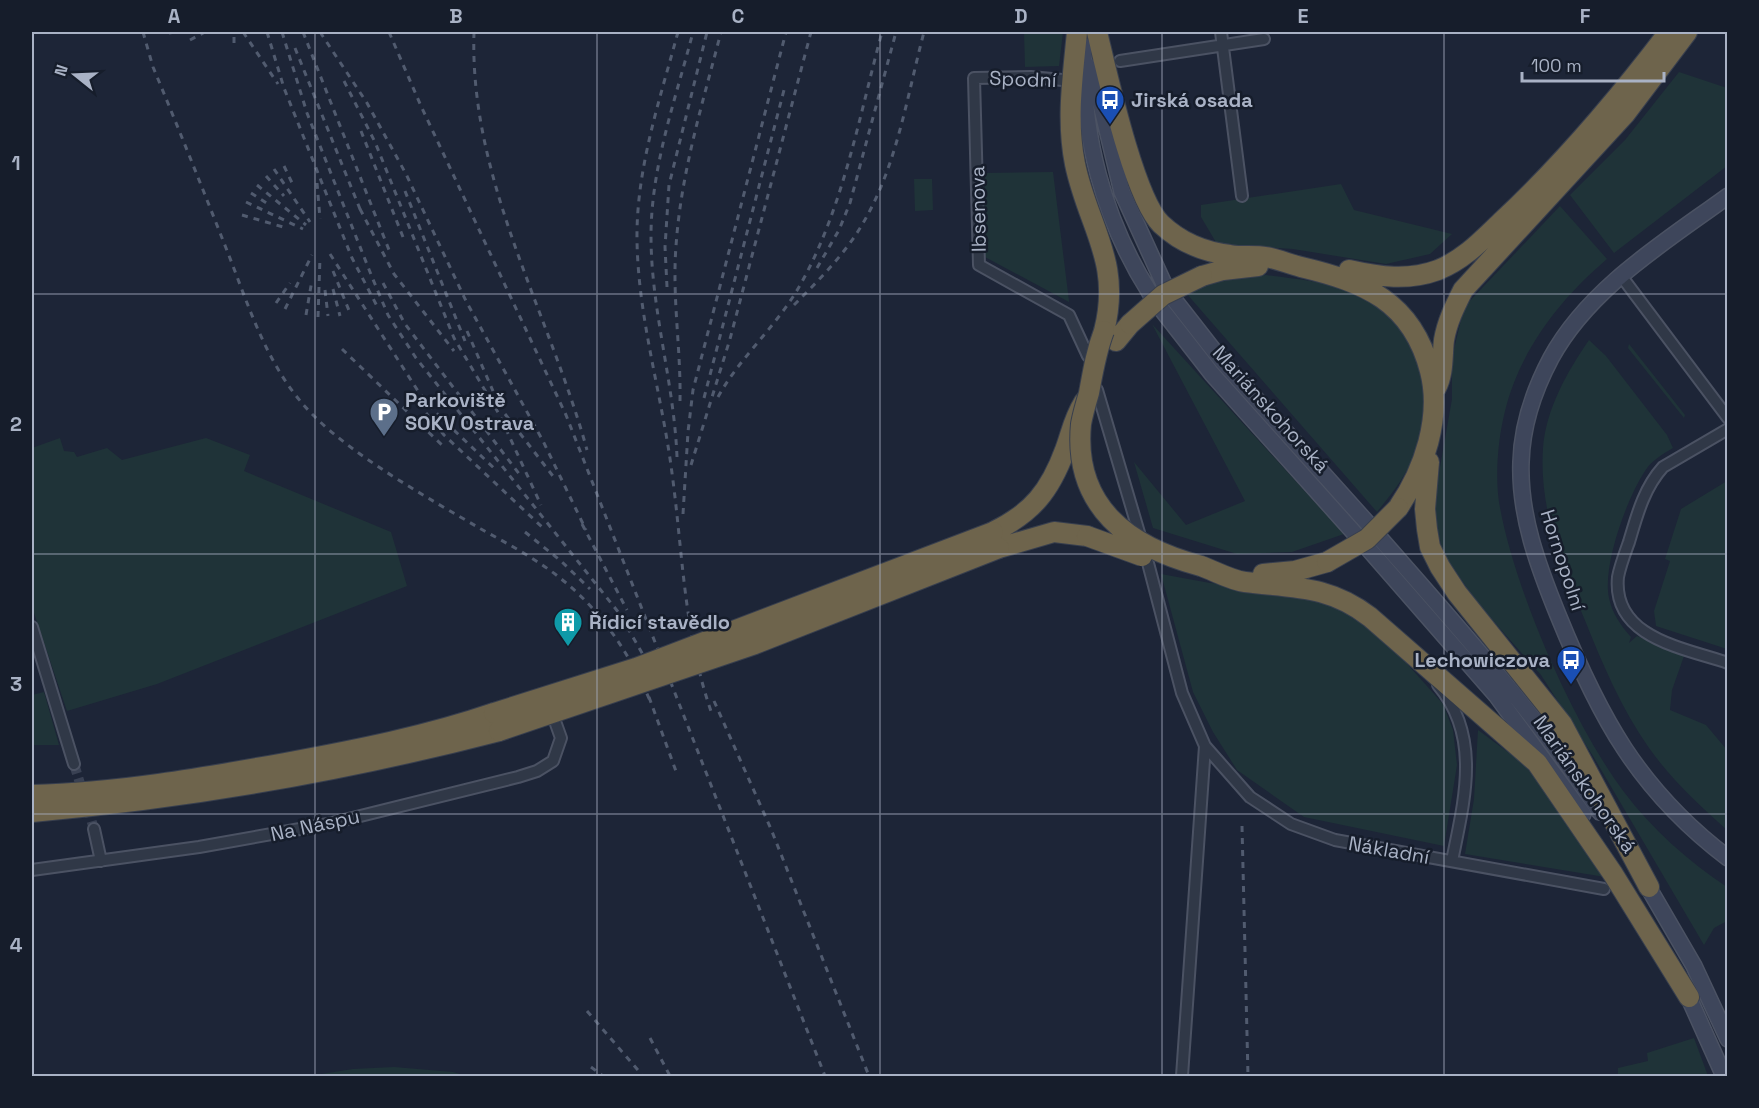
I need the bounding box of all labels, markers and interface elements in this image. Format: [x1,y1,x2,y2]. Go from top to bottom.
text: A [168,3,181,29]
text: B [449,3,463,29]
text: C [732,3,745,29]
text: D [1014,3,1028,29]
text: E [1297,3,1309,29]
text: F [1580,3,1591,29]
north arrow [45,45,105,105]
scale bar [1522,45,1664,83]
text: 100 m [1531,54,1582,77]
text: N [50,62,73,79]
street label: Spodní [989,65,1057,93]
bus stop icon: Jirská osada [1094,84,1126,126]
place label: Jirská osada [1131,87,1253,113]
text: 1 [11,150,21,176]
street label: Ibsenova [964,166,992,252]
street label: Mariánskohorská [1207,340,1335,478]
place label: Parkoviště SOKV Ostrava [405,387,535,436]
parking icon: Parkoviště SOKV Ostrava [368,396,400,438]
text: 2 [10,411,22,437]
street label: Hornopolní [1534,506,1592,614]
building icon: Řídicí stavědlo [552,606,584,648]
place label: Řídicí stavědlo [589,609,730,635]
bus stop icon: Lechowiczova [1555,644,1587,686]
place label: Lechowiczova [1414,647,1550,673]
text: 3 [10,671,22,697]
street label: Mariánskohorská [1528,710,1642,858]
street label: Na Náspu [268,803,362,847]
street label: Nákladní [1347,830,1432,870]
text: 4 [10,932,23,958]

